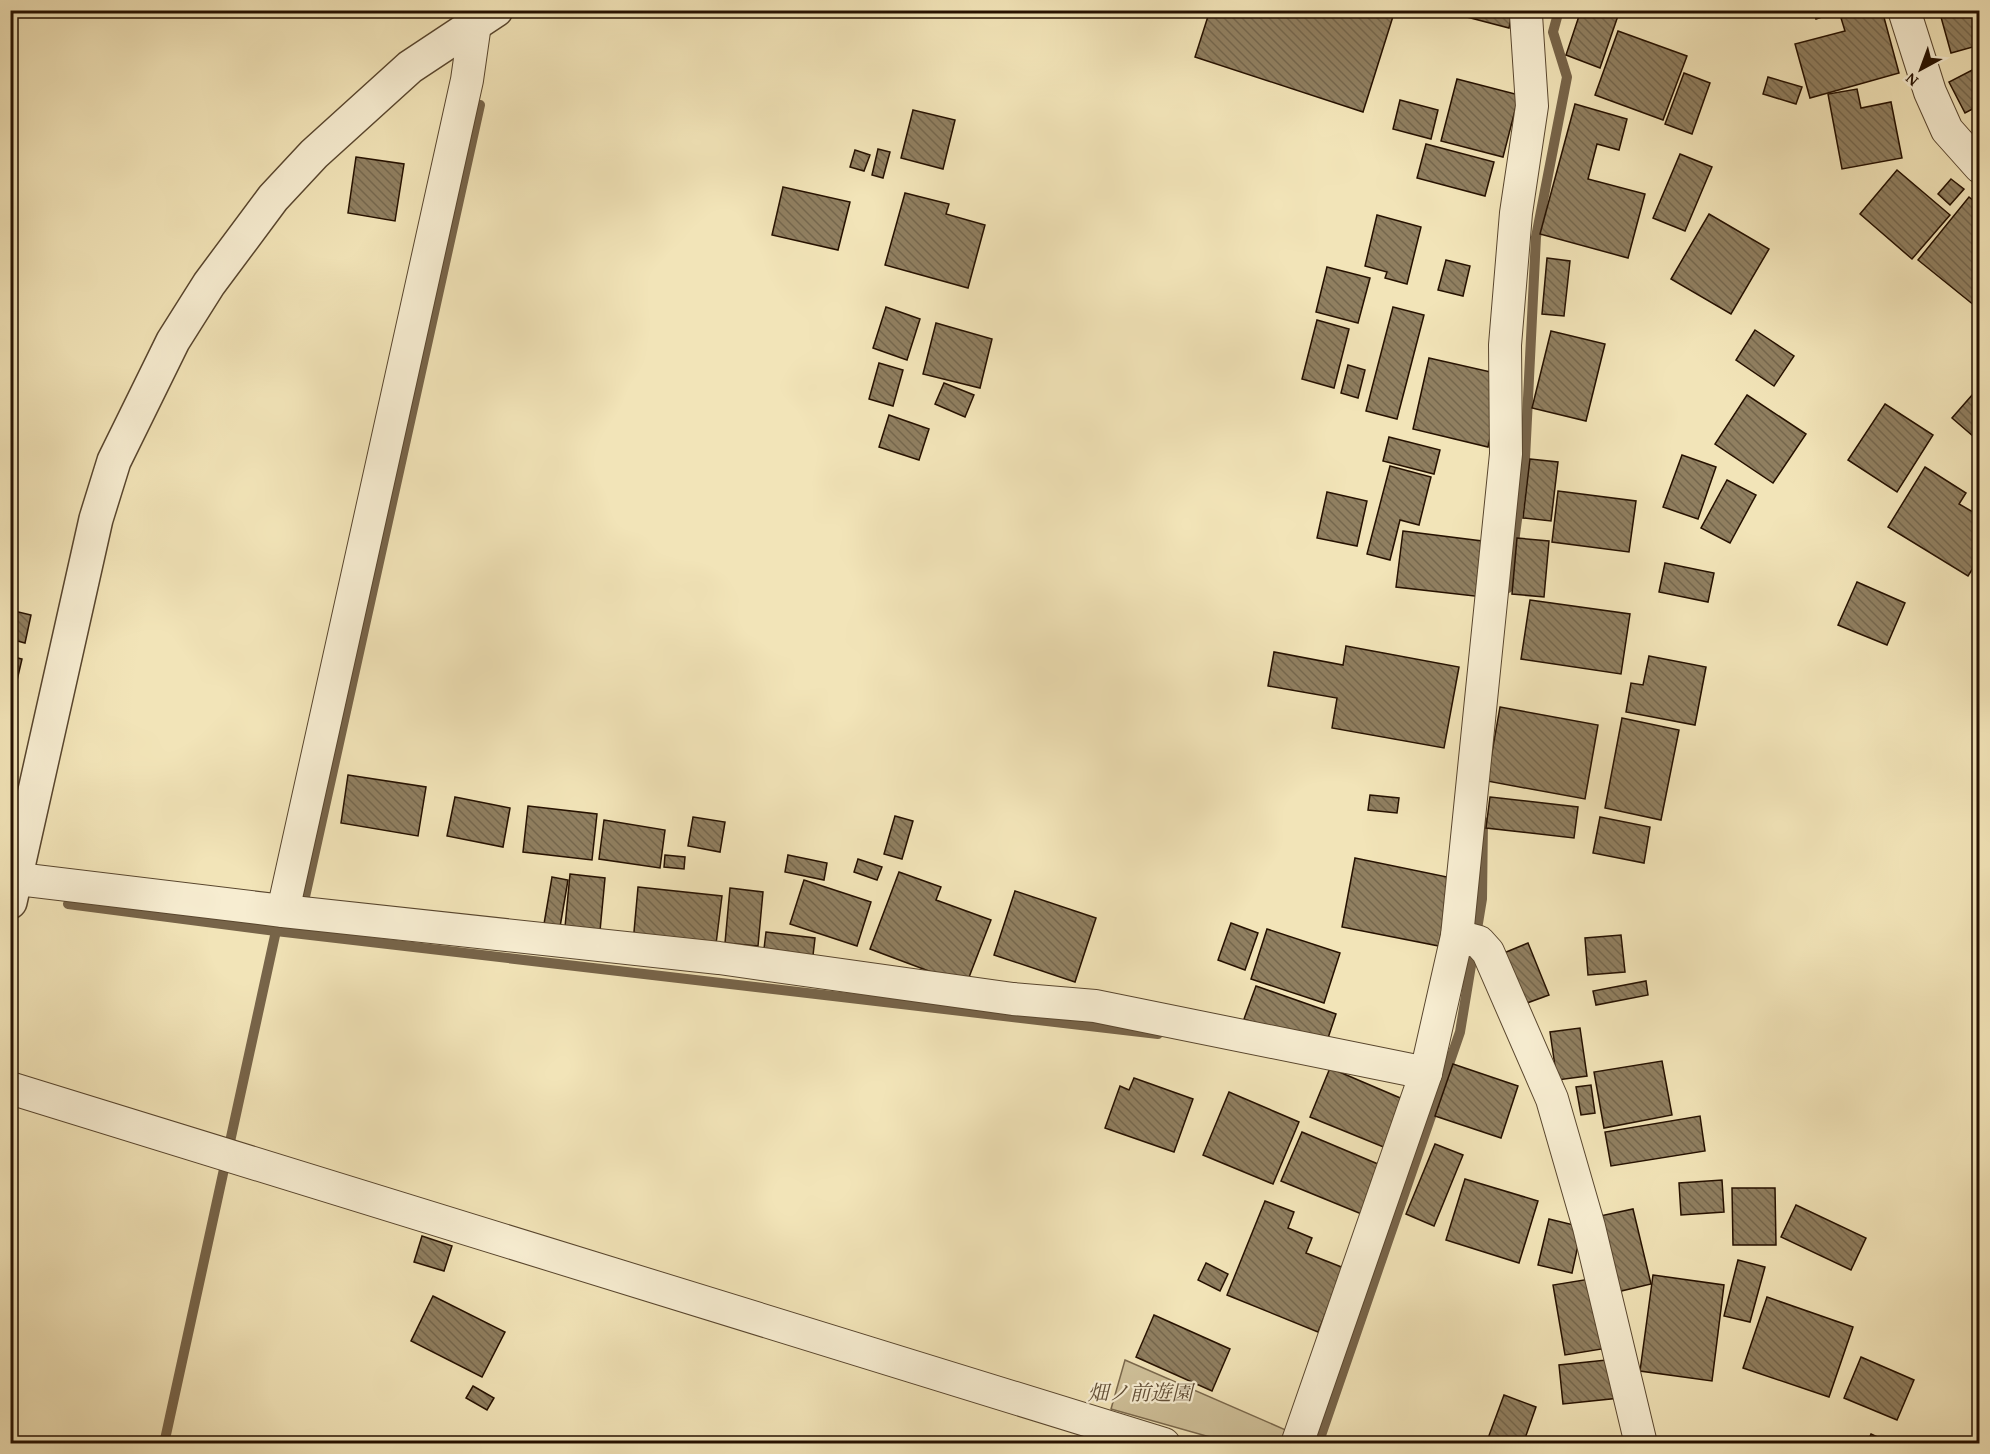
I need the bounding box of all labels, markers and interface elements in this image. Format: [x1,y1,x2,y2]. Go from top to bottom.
north arrow [1891,39,1951,99]
text: N [1899,68,1923,93]
park label: 畑ノ前遊園 [1088,1377,1195,1408]

